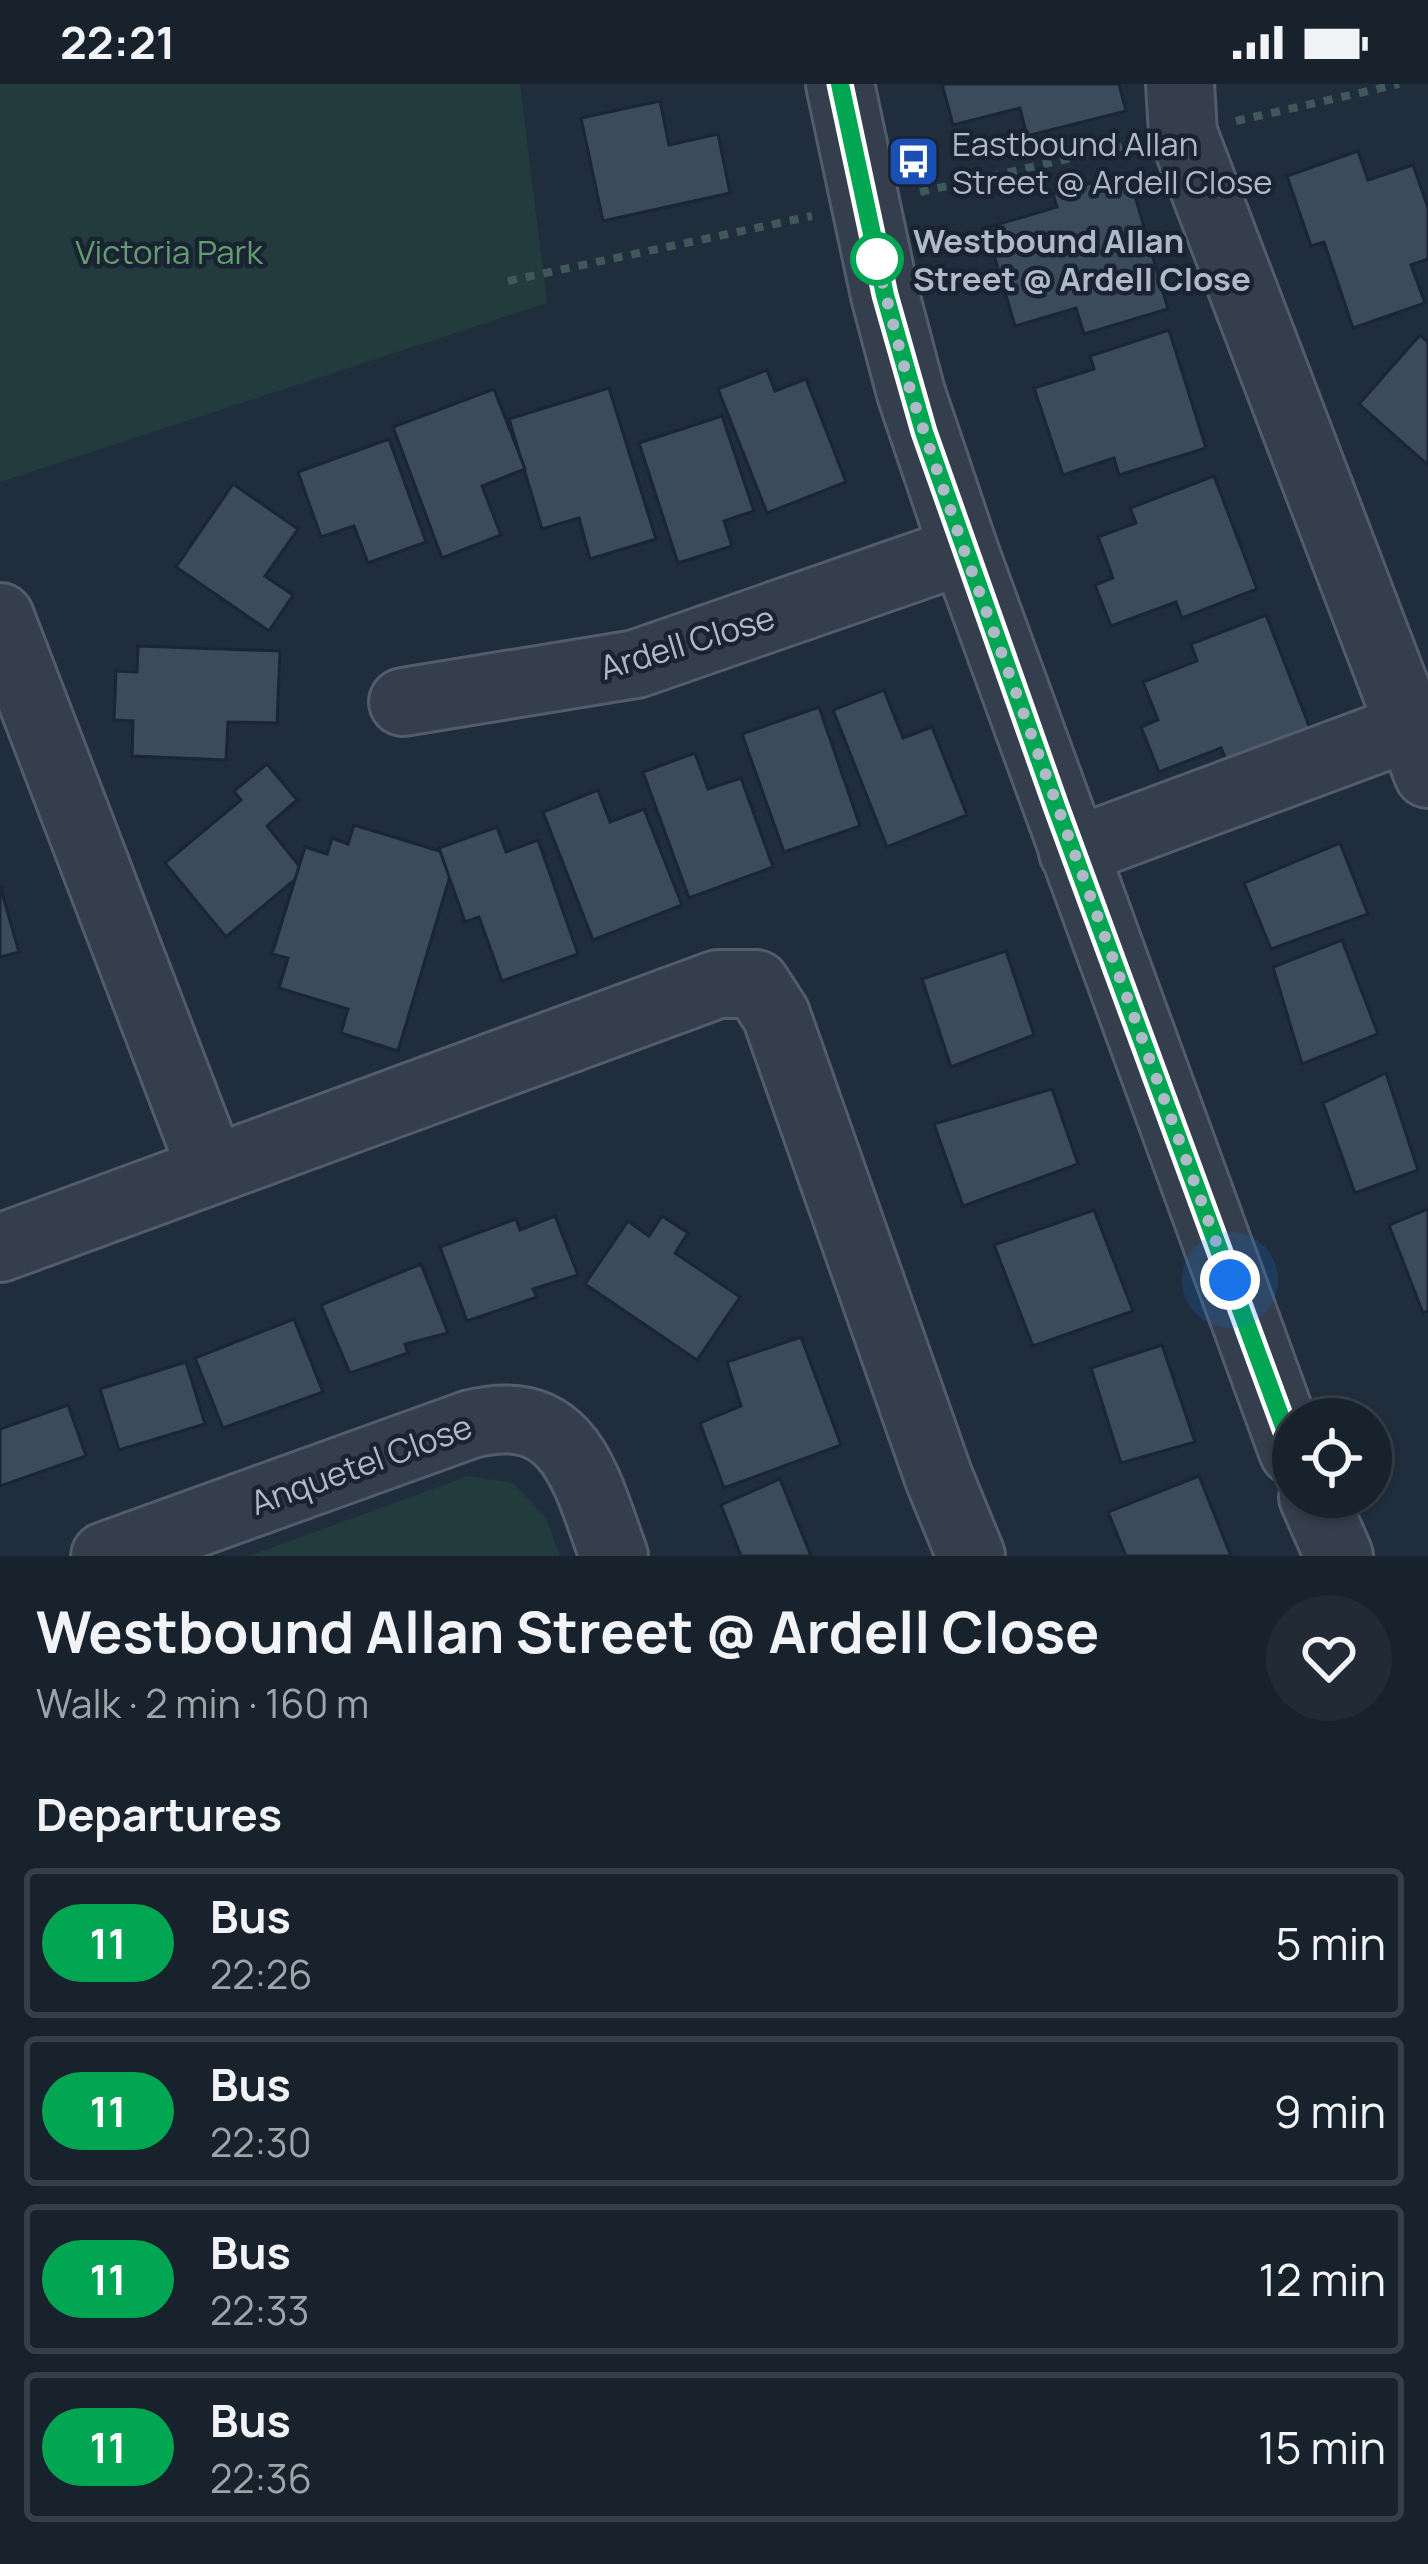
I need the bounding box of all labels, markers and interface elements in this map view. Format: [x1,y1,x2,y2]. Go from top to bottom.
text: 22:21 [60,11,176,73]
place label: Eastbound Allan Street @ Ardell Close [952,121,1273,204]
bus stop icon: Eastbound Allan Street @ Ardell Close [885,134,941,190]
place label: Westbound Allan Street @ Ardell Close [913,218,1251,301]
park label: Victoria Park [75,229,264,274]
marker: Westbound Allan Street @ Ardell Close [852,234,902,284]
street label: Ardell Close [594,594,780,690]
your location [1200,1250,1260,1310]
map controls [1272,1398,1392,1518]
button: locate [1272,1398,1392,1518]
street label: Anquetel Close [244,1403,478,1525]
text: Westbound Allan Street @ Ardell Close [36,1592,1099,1670]
button: heart [1266,1595,1392,1721]
text: Walk · 2 min · 160 m [36,1676,369,1730]
text: Departures [36,1783,282,1845]
text: Bus [210,1885,291,1947]
text: 5 min [1276,1912,1386,1974]
text: 11 [90,1914,126,1972]
text: 22:26 [210,1947,313,2001]
text: Bus [210,2053,291,2115]
text: 9 min [1274,2080,1386,2142]
text: 11 [90,2082,126,2140]
text: 22:30 [210,2115,311,2169]
text: Bus [210,2221,291,2283]
text: 12 min [1258,2248,1386,2310]
text: 11 [90,2250,126,2308]
text: 22:33 [210,2283,309,2337]
text: Bus [210,2389,291,2451]
text: 15 min [1258,2416,1386,2478]
text: 11 [90,2418,126,2476]
text: 22:36 [210,2451,312,2505]

